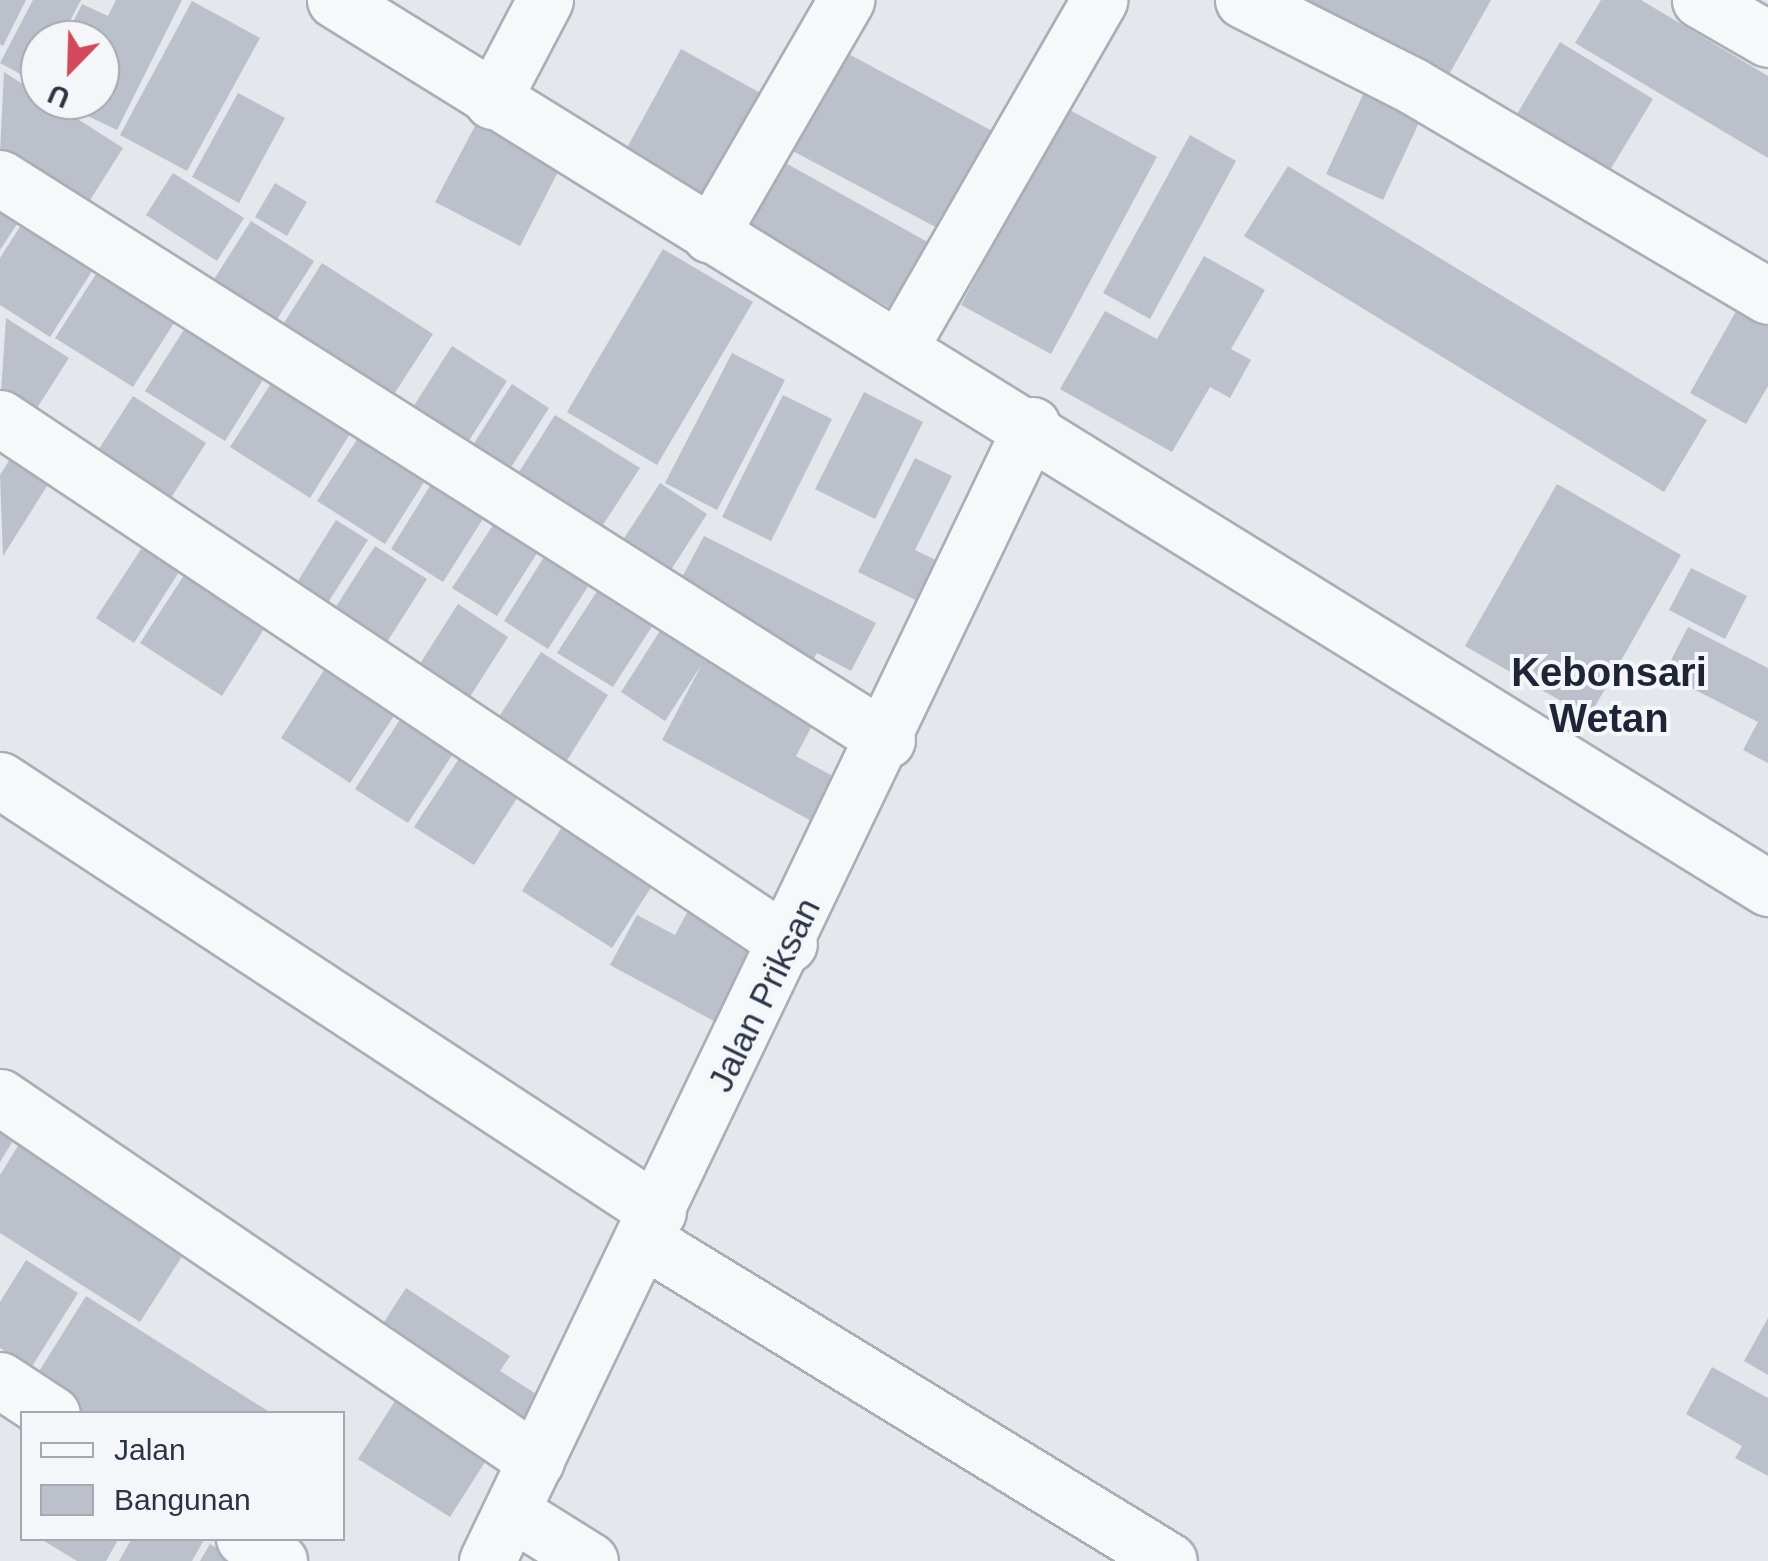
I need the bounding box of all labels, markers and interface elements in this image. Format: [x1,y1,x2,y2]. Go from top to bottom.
north arrow [20,20,120,120]
text: U [44,78,74,114]
district label: Kebonsari Wetan [1511,648,1707,742]
street label: Jalan Priksan [699,891,829,1099]
legend [20,1411,345,1541]
text: Jalan [114,1433,186,1466]
text: Bangunan [114,1483,251,1516]

